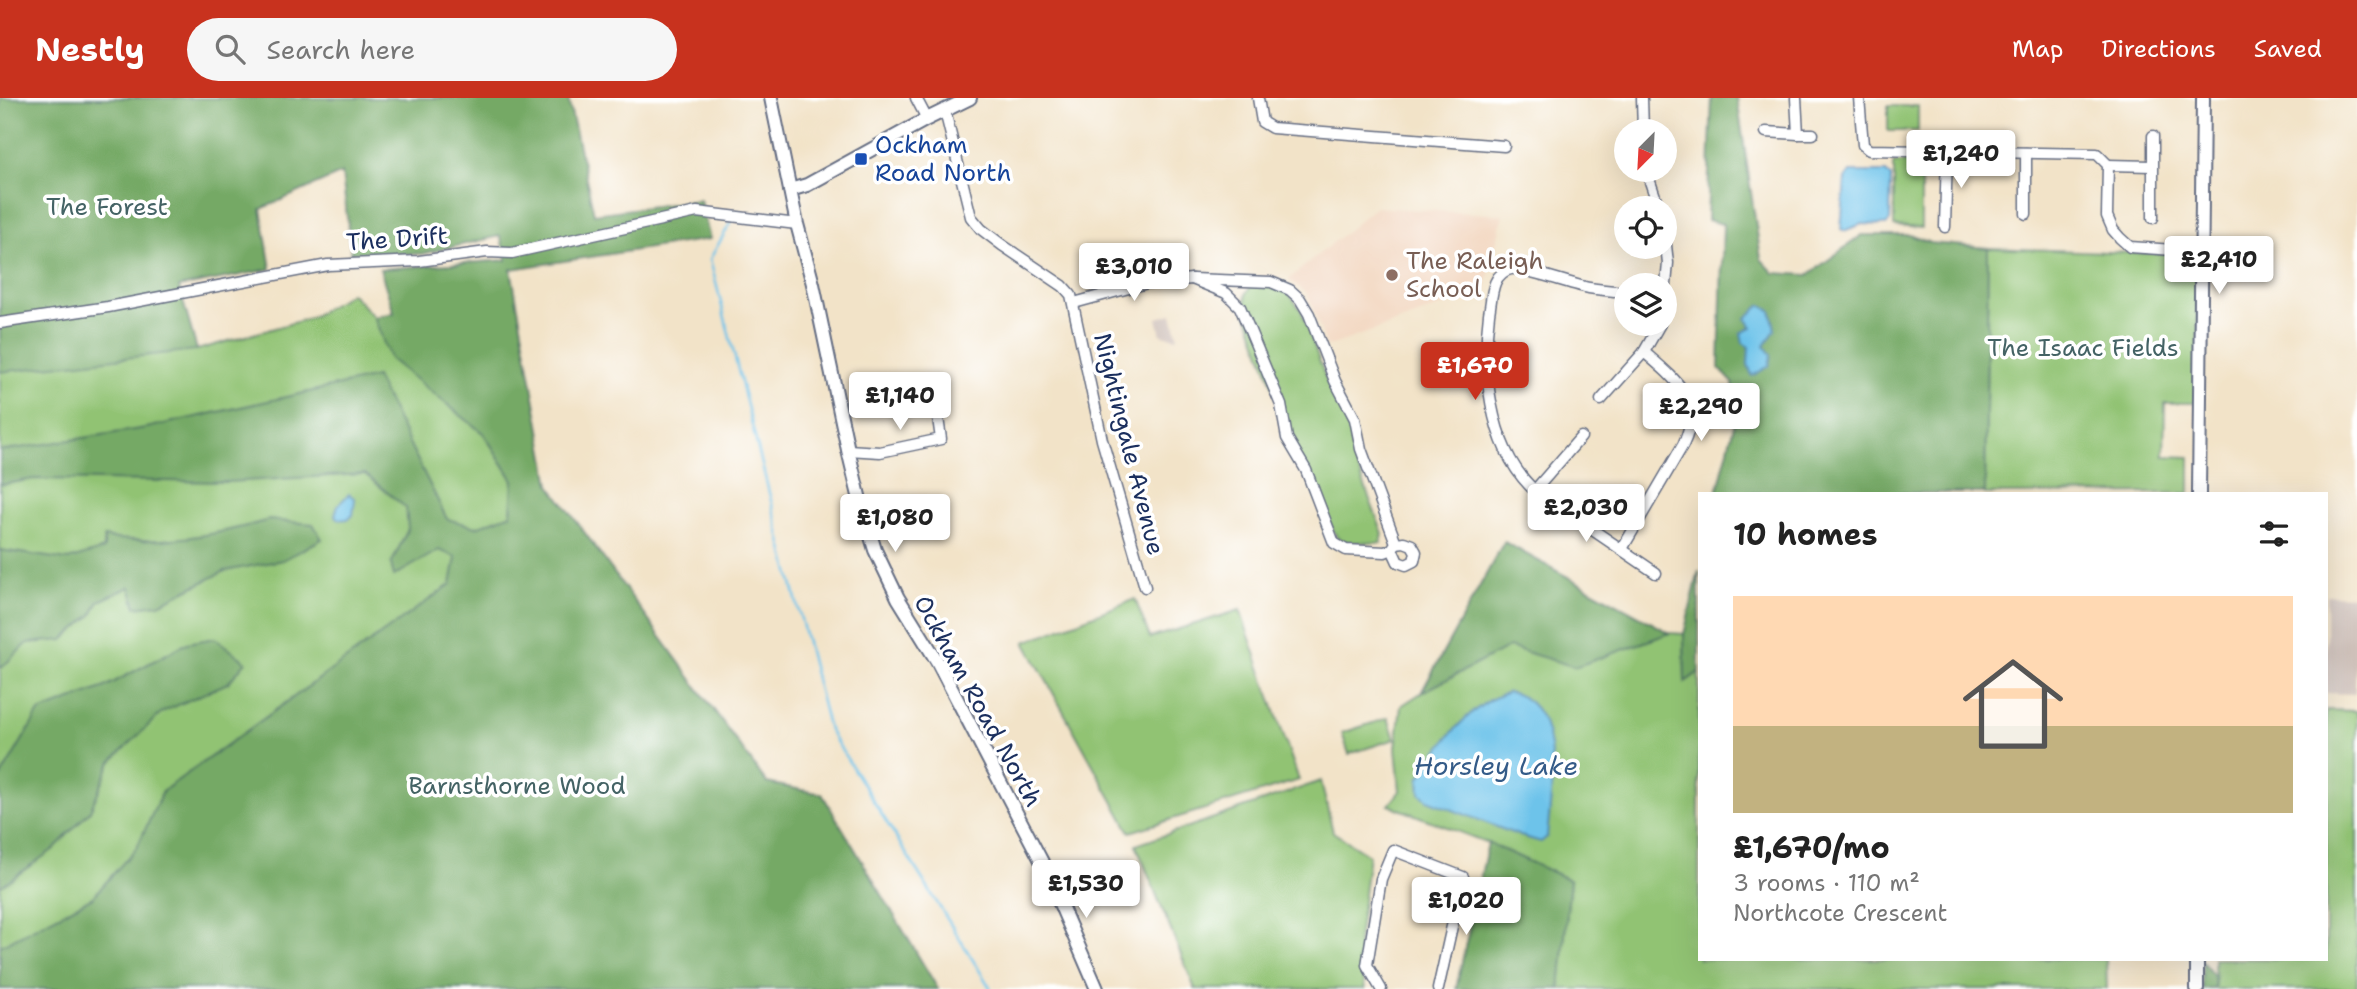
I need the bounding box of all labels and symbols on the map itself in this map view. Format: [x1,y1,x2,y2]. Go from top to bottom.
north arrow [1614,119,1676,182]
place label: Ockham Road North [875,129,1011,189]
pin: £1,240 [1904,130,2018,190]
marker: Ockham Road North [853,151,869,167]
park label: The Forest [46,191,168,223]
street label: The Drift [345,219,449,259]
pin: £2,410 [2162,236,2276,296]
pin: £3,010 [1077,244,1191,303]
place label: The Raleigh School [1406,245,1544,305]
marker: The Raleigh School [1384,267,1400,283]
street label: Nightingale Avenue [1086,330,1172,558]
park label: The Isaac Fields [1987,332,2179,364]
pin: £1,670 [1418,342,1532,402]
pin: £1,140 [843,372,957,432]
pin: £2,290 [1644,384,1758,443]
pin: £2,030 [1529,484,1643,544]
pin: £1,080 [838,494,952,554]
street label: Ockham Road North [907,590,1049,812]
water label: Horsley Lake [1414,748,1578,783]
park label: Barnsthorne Wood [408,770,626,802]
pin: £1,530 [1029,860,1143,920]
pin: £1,020 [1409,878,1523,937]

